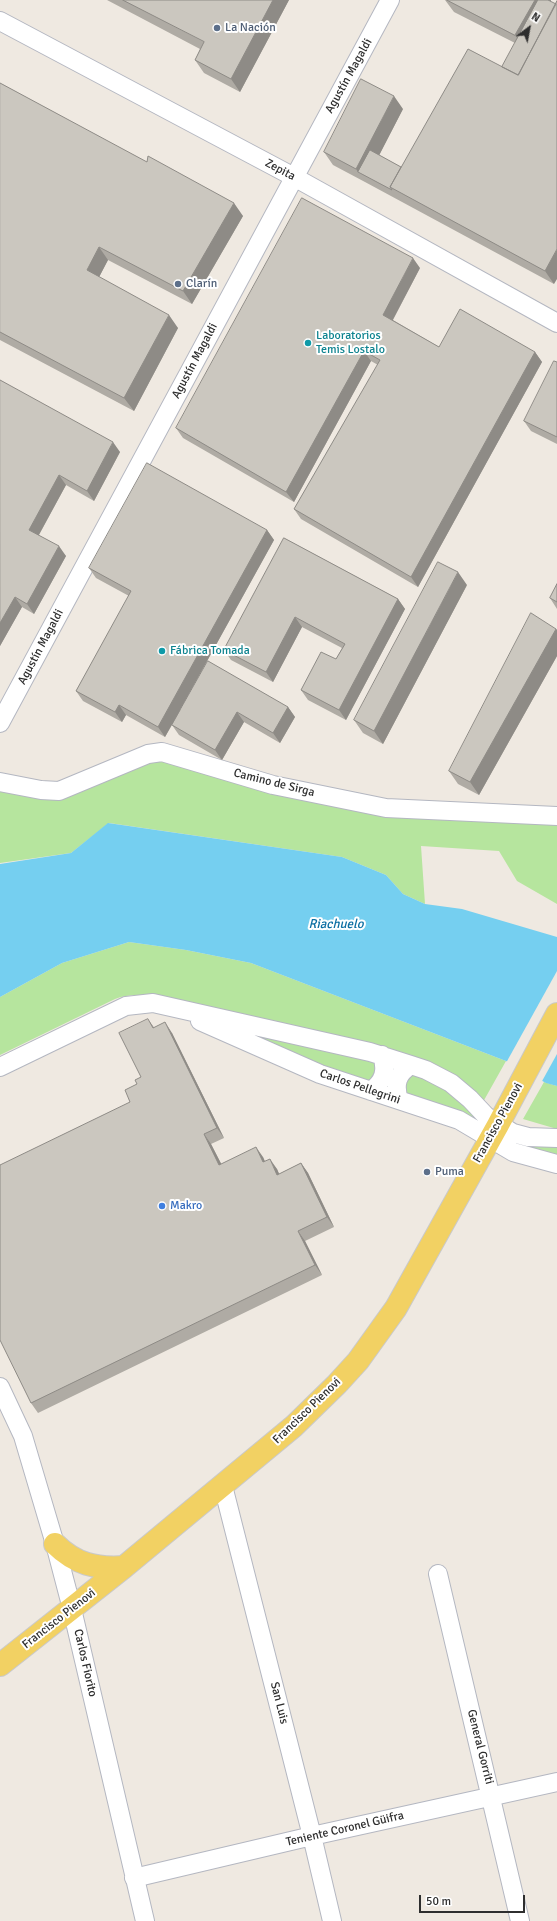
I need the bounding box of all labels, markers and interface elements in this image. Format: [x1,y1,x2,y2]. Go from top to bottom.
north arrow [509,8,549,48]
text: N [529,10,542,25]
place label: La Nación [225,21,276,35]
marker: La Nación [212,23,222,33]
street label: Agustín Magaldi [323,36,375,116]
street label: Zepita [262,156,298,184]
place label: Clarín [186,277,217,291]
marker: Clarín [173,279,183,289]
street label: Agustín Magaldi [169,321,221,401]
place label: Laboratorios Temis Lostalo [316,329,385,357]
marker: Laboratorios Temis Lostalo [303,338,313,348]
street label: Agustín Magaldi [15,607,67,687]
place label: Fábrica Tomada [170,644,250,658]
marker: Fábrica Tomada [157,646,167,656]
street label: Camino de Sirga [232,766,316,800]
water label: Riachuelo [308,917,364,933]
street label: Carlos Pellegrini [318,1066,402,1108]
street label: Francisco Pienovi [470,1081,526,1165]
place label: Puma [435,1165,464,1179]
marker: Puma [422,1167,432,1177]
place label: Makro [170,1199,202,1213]
marker: Makro [157,1201,167,1211]
street label: Francisco Pienovi [270,1375,344,1447]
street label: Francisco Pienovi [20,1586,98,1652]
street label: Carlos Fiorito [70,1628,100,1698]
street label: San Luis [267,1680,291,1726]
street label: General Gorriti [464,1708,496,1786]
street label: Teniente Coronel Güifra [285,1808,405,1850]
scale bar [421,1887,527,1913]
text: 50 m [426,1894,451,1909]

